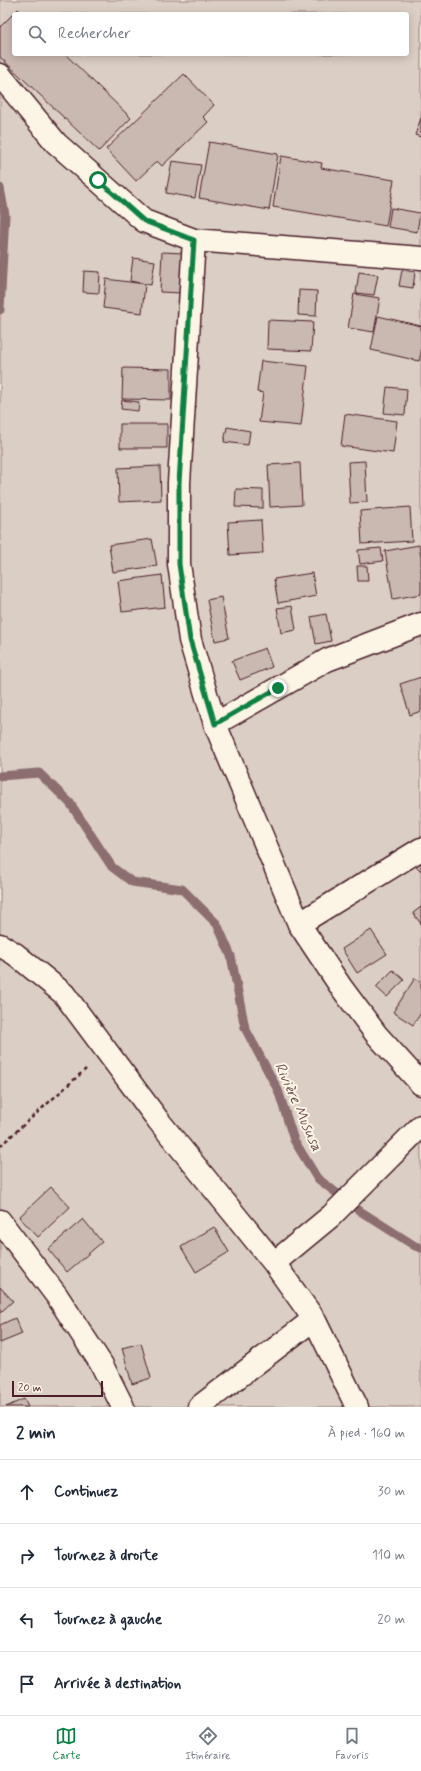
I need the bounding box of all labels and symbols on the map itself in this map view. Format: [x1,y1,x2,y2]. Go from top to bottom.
route start [89,171,107,189]
route end [269,679,287,697]
water label: Rivière Mususa [270,1059,327,1155]
scale bar [12,1379,103,1398]

